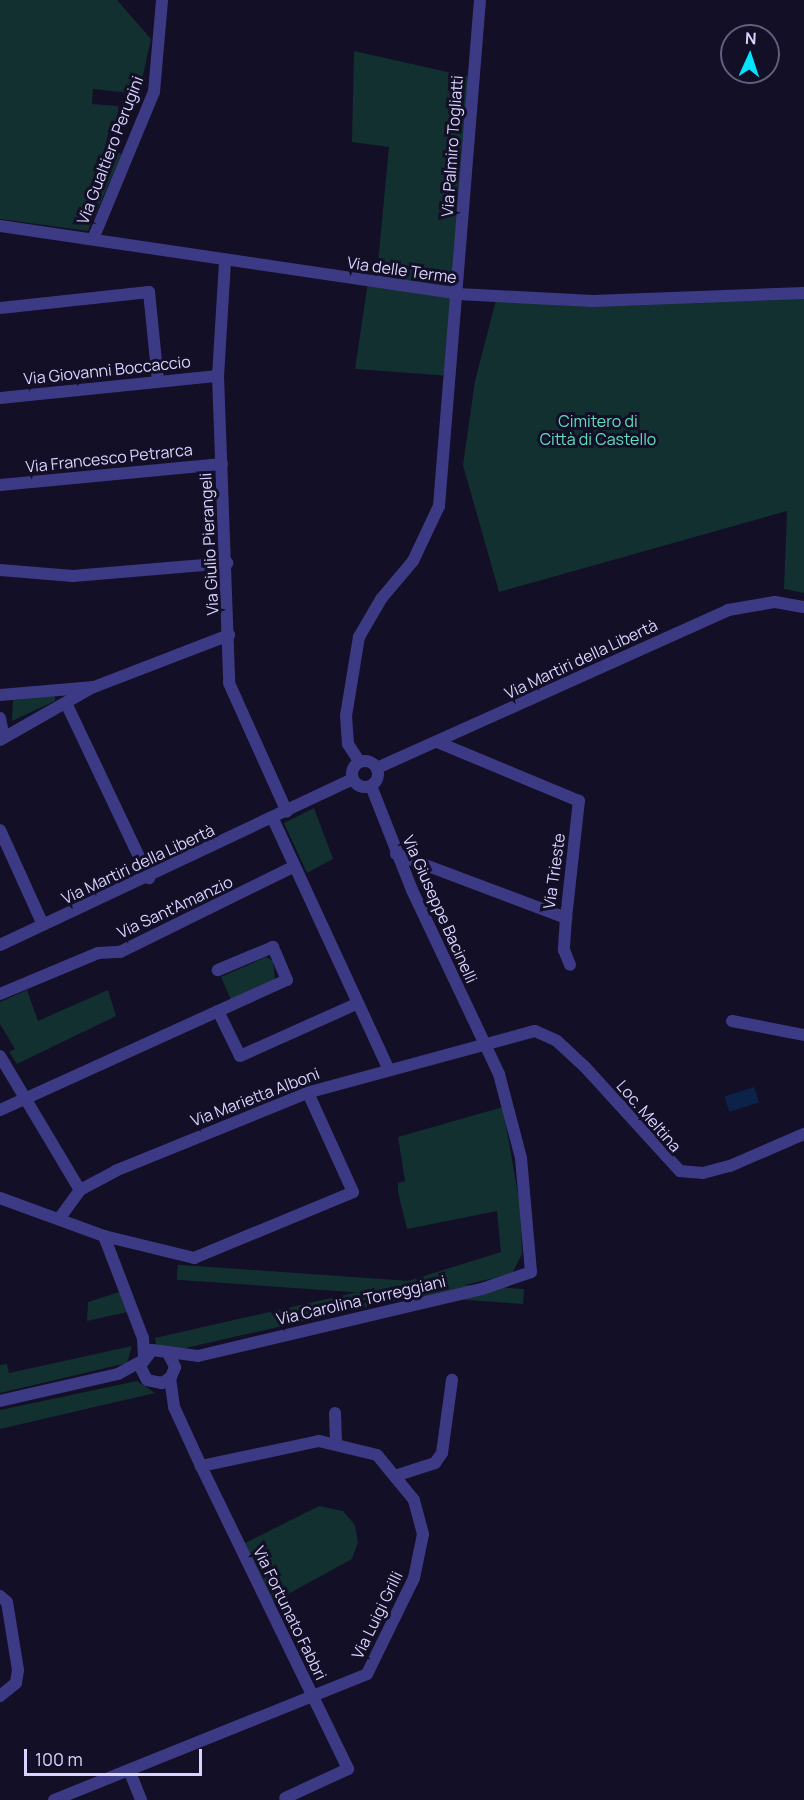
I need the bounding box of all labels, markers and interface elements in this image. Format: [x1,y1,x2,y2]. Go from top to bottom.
north arrow [720,24,780,84]
text: N [745,27,757,49]
street label: Via Gualtiero Perugini [73,73,147,227]
street label: Via Palmiro Togliatti [437,75,467,217]
street label: Via delle Terme [346,253,458,287]
street label: Via Giovanni Boccaccio [23,352,191,388]
park label: Cimitero di Città di Castello [540,411,656,449]
street label: Via Francesco Petrarca [25,440,193,476]
street label: Via Giulio Pierangeli [196,472,222,616]
street label: Via Martiri della Libertà [502,615,660,703]
street label: Via Martiri della Libertà [59,820,217,908]
street label: Via Giuseppe Bacinelli [399,832,481,986]
street label: Via Trieste [539,832,569,910]
street label: Via Sant'Amanzio [114,872,236,942]
street label: Via Marietta Alboni [188,1064,322,1130]
street label: Loc. Meltina [613,1076,685,1156]
street label: Via Carolina Torreggiani [275,1271,447,1329]
street label: Via Fortunato Fabbri [249,1543,331,1683]
street label: Via Luigi Grilli [348,1568,406,1662]
scale bar [27,1737,206,1775]
text: 100 m [35,1747,83,1771]

